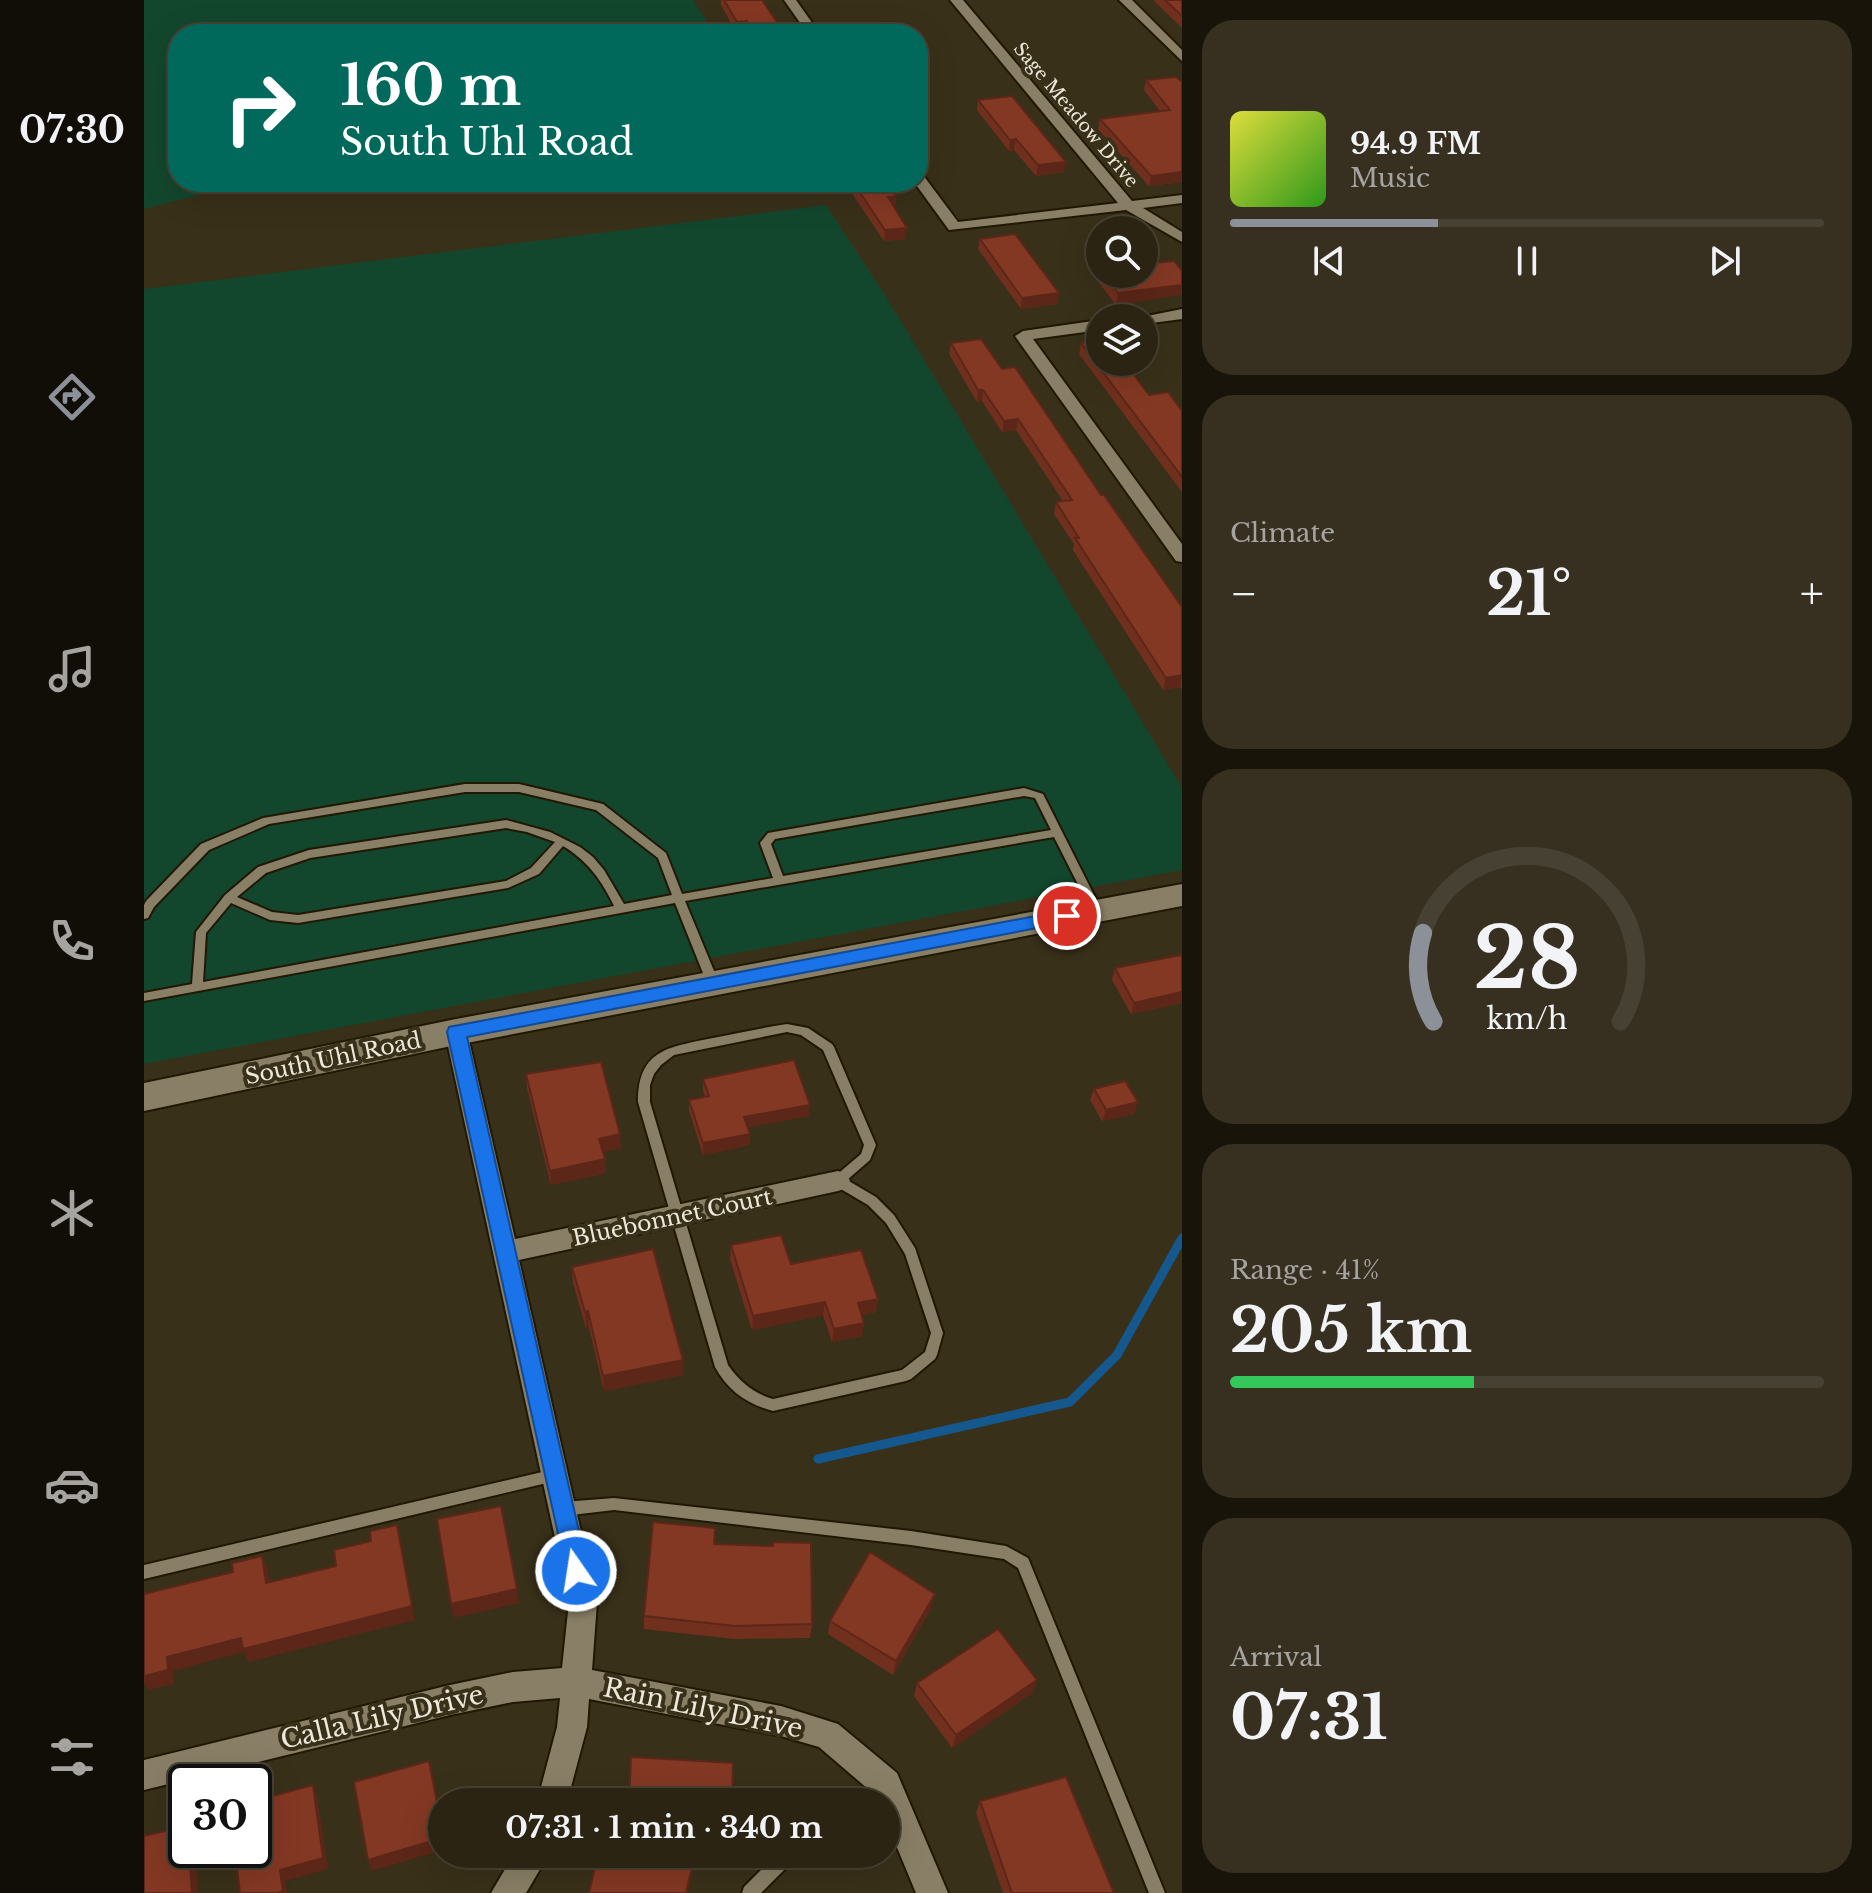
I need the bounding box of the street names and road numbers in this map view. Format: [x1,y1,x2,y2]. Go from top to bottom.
street label: Sage Meadow Drive [1009,38,1143,192]
street label: South Uhl Road [243,1027,424,1090]
street label: Bluebonnet Court [570,1183,775,1252]
street label: Rain Lily Drive [600,1671,806,1745]
street label: Calla Lily Drive [277,1678,487,1756]

